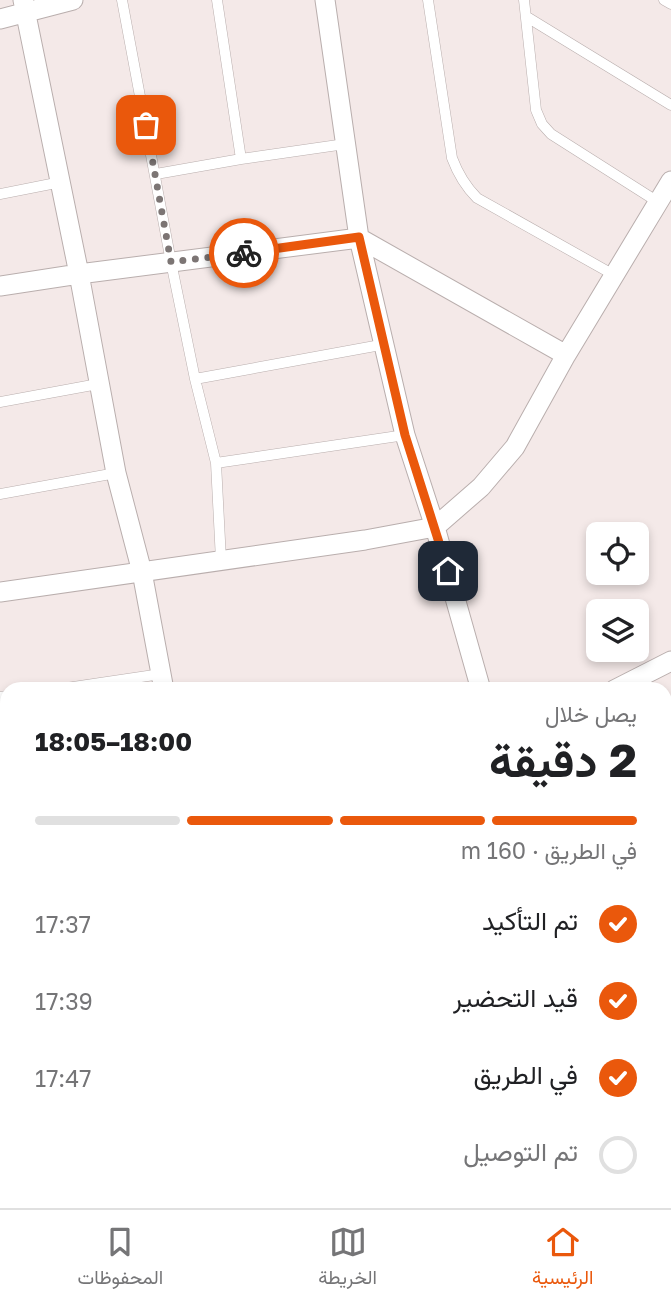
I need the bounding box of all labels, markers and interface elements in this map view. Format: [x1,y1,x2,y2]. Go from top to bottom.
pin [116,95,176,155]
icon: bag [127,106,165,144]
courier [209,218,279,288]
icon: bike [225,234,263,272]
map controls [586,522,649,662]
button: locate [586,522,649,585]
pin [418,541,478,601]
icon: home [429,552,467,590]
button: layers [586,599,649,662]
text: يصل خلال [545,699,637,727]
text: 18:00–18:05 [35,726,192,757]
text: 2 دقيقة [489,732,637,787]
text: في الطريق · 160 m [461,836,637,864]
text: تم التأكيد [482,905,578,936]
icon: check [599,905,637,943]
text: 17:37 [35,910,91,938]
text: قيد التحضير [453,982,578,1013]
icon: check [599,982,637,1020]
text: 17:39 [35,987,93,1015]
text: في الطريق [473,1059,578,1090]
icon: check [599,1059,637,1097]
text: 17:47 [35,1064,91,1092]
text: تم التوصيل [463,1136,578,1167]
tab: المحفوظات [78,1223,163,1294]
tab: الخريطة [318,1223,377,1294]
tab: الرئيسية [532,1223,593,1294]

